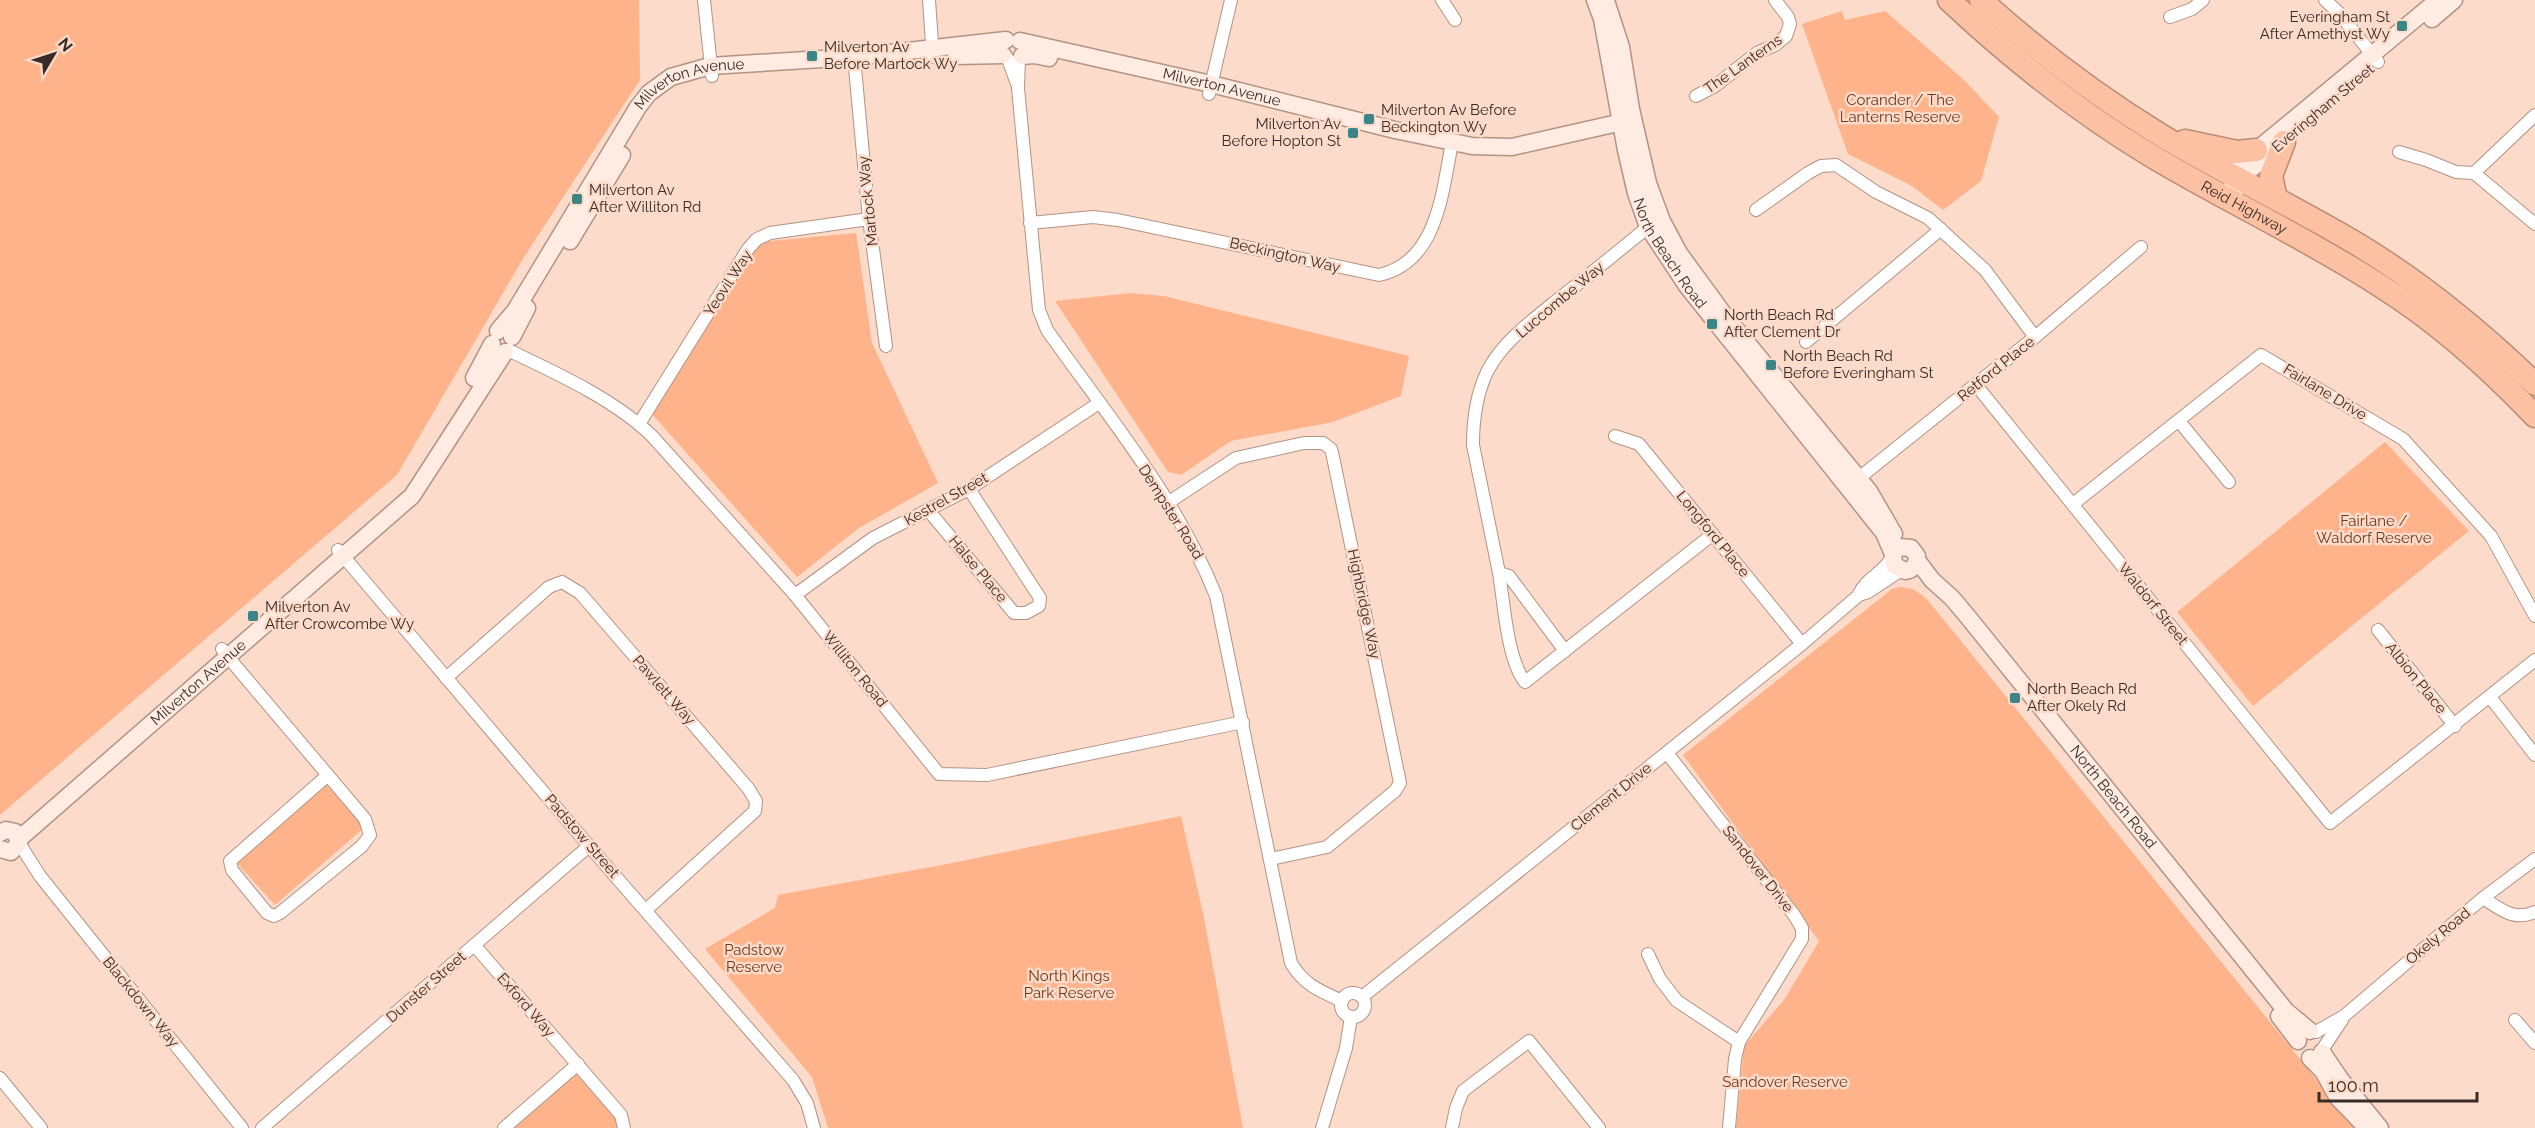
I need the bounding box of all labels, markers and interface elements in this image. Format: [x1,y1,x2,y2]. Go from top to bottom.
place label: Everingham St After Amethyst Wy [2260,8,2390,43]
marker: Everingham St After Amethyst Wy [2395,19,2409,33]
north arrow [24,24,84,84]
street label: The Lanterns [1701,31,1785,97]
text: N [54,34,76,56]
place label: Milverton Av Before Martock Wy [824,38,957,73]
marker: Milverton Av Before Martock Wy [805,49,819,63]
street label: Milverton Avenue [630,55,745,113]
street label: Everingham Street [2268,60,2378,156]
street label: Milverton Avenue [1161,64,1283,110]
park label: Corander / The Lanterns Reserve [1840,91,1960,126]
place label: Milverton Av Before Beckington Wy [1381,101,1516,136]
marker: Milverton Av Before Beckington Wy [1362,112,1376,126]
place label: Milverton Av Before Hopton St [1222,115,1341,150]
marker: Milverton Av Before Hopton St [1346,126,1360,140]
street label: Martock Way [854,155,882,247]
street label: Reid Highway [2198,177,2290,238]
place label: Milverton Av After Williton Rd [589,181,701,216]
marker: Milverton Av After Williton Rd [570,192,584,206]
street label: North Beach Road [1629,196,1710,312]
street label: Beckington Way [1228,234,1342,276]
street label: Yeovil Way [700,247,756,319]
street label: Luccombe Way [1512,258,1608,342]
place label: North Beach Rd After Clement Dr [1724,306,1841,341]
marker: North Beach Rd After Clement Dr [1705,317,1719,331]
street label: Retford Place [1954,332,2038,405]
place label: North Beach Rd Before Everingham St [1783,347,1933,382]
marker: North Beach Rd Before Everingham St [1764,358,1778,372]
street label: Fairlane Drive [2280,360,2370,424]
street label: Dempster Road [1135,461,1207,563]
street label: Kestrel Street [901,469,991,529]
street label: Longford Place [1673,487,1753,581]
park label: Fairlane / Waldorf Reserve [2316,512,2432,547]
street label: Halse Place [945,532,1011,606]
street label: Highbridge Way [1344,547,1384,661]
street label: Waldorf Street [2114,559,2192,649]
place label: Milverton Av After Crowcombe Wy [265,598,414,633]
marker: Milverton Av After Crowcombe Wy [246,609,260,623]
street label: Williton Road [819,627,891,711]
street label: Milverton Avenue [147,636,250,729]
street label: Albion Place [2382,639,2450,718]
street label: Pawlett Way [629,651,699,729]
place label: North Beach Rd After Okely Rd [2027,680,2137,715]
marker: North Beach Rd After Okely Rd [2008,691,2022,705]
street label: North Beach Road [2066,742,2160,852]
street label: Clement Drive [1567,759,1655,835]
street label: Padstow Street [541,791,623,881]
street label: Sandover Drive [1719,822,1798,916]
street label: Okely Road [2402,904,2474,968]
park label: Padstow Reserve [724,941,784,976]
street label: Dunster Street [382,948,470,1026]
street label: Blackdown Way [99,953,183,1051]
park label: North Kings Park Reserve [1024,967,1115,1002]
street label: Exford Way [493,969,559,1041]
scale bar [2319,1065,2476,1103]
park label: Sandover Reserve [1722,1073,1848,1091]
text: 100 m [2328,1075,2379,1096]

